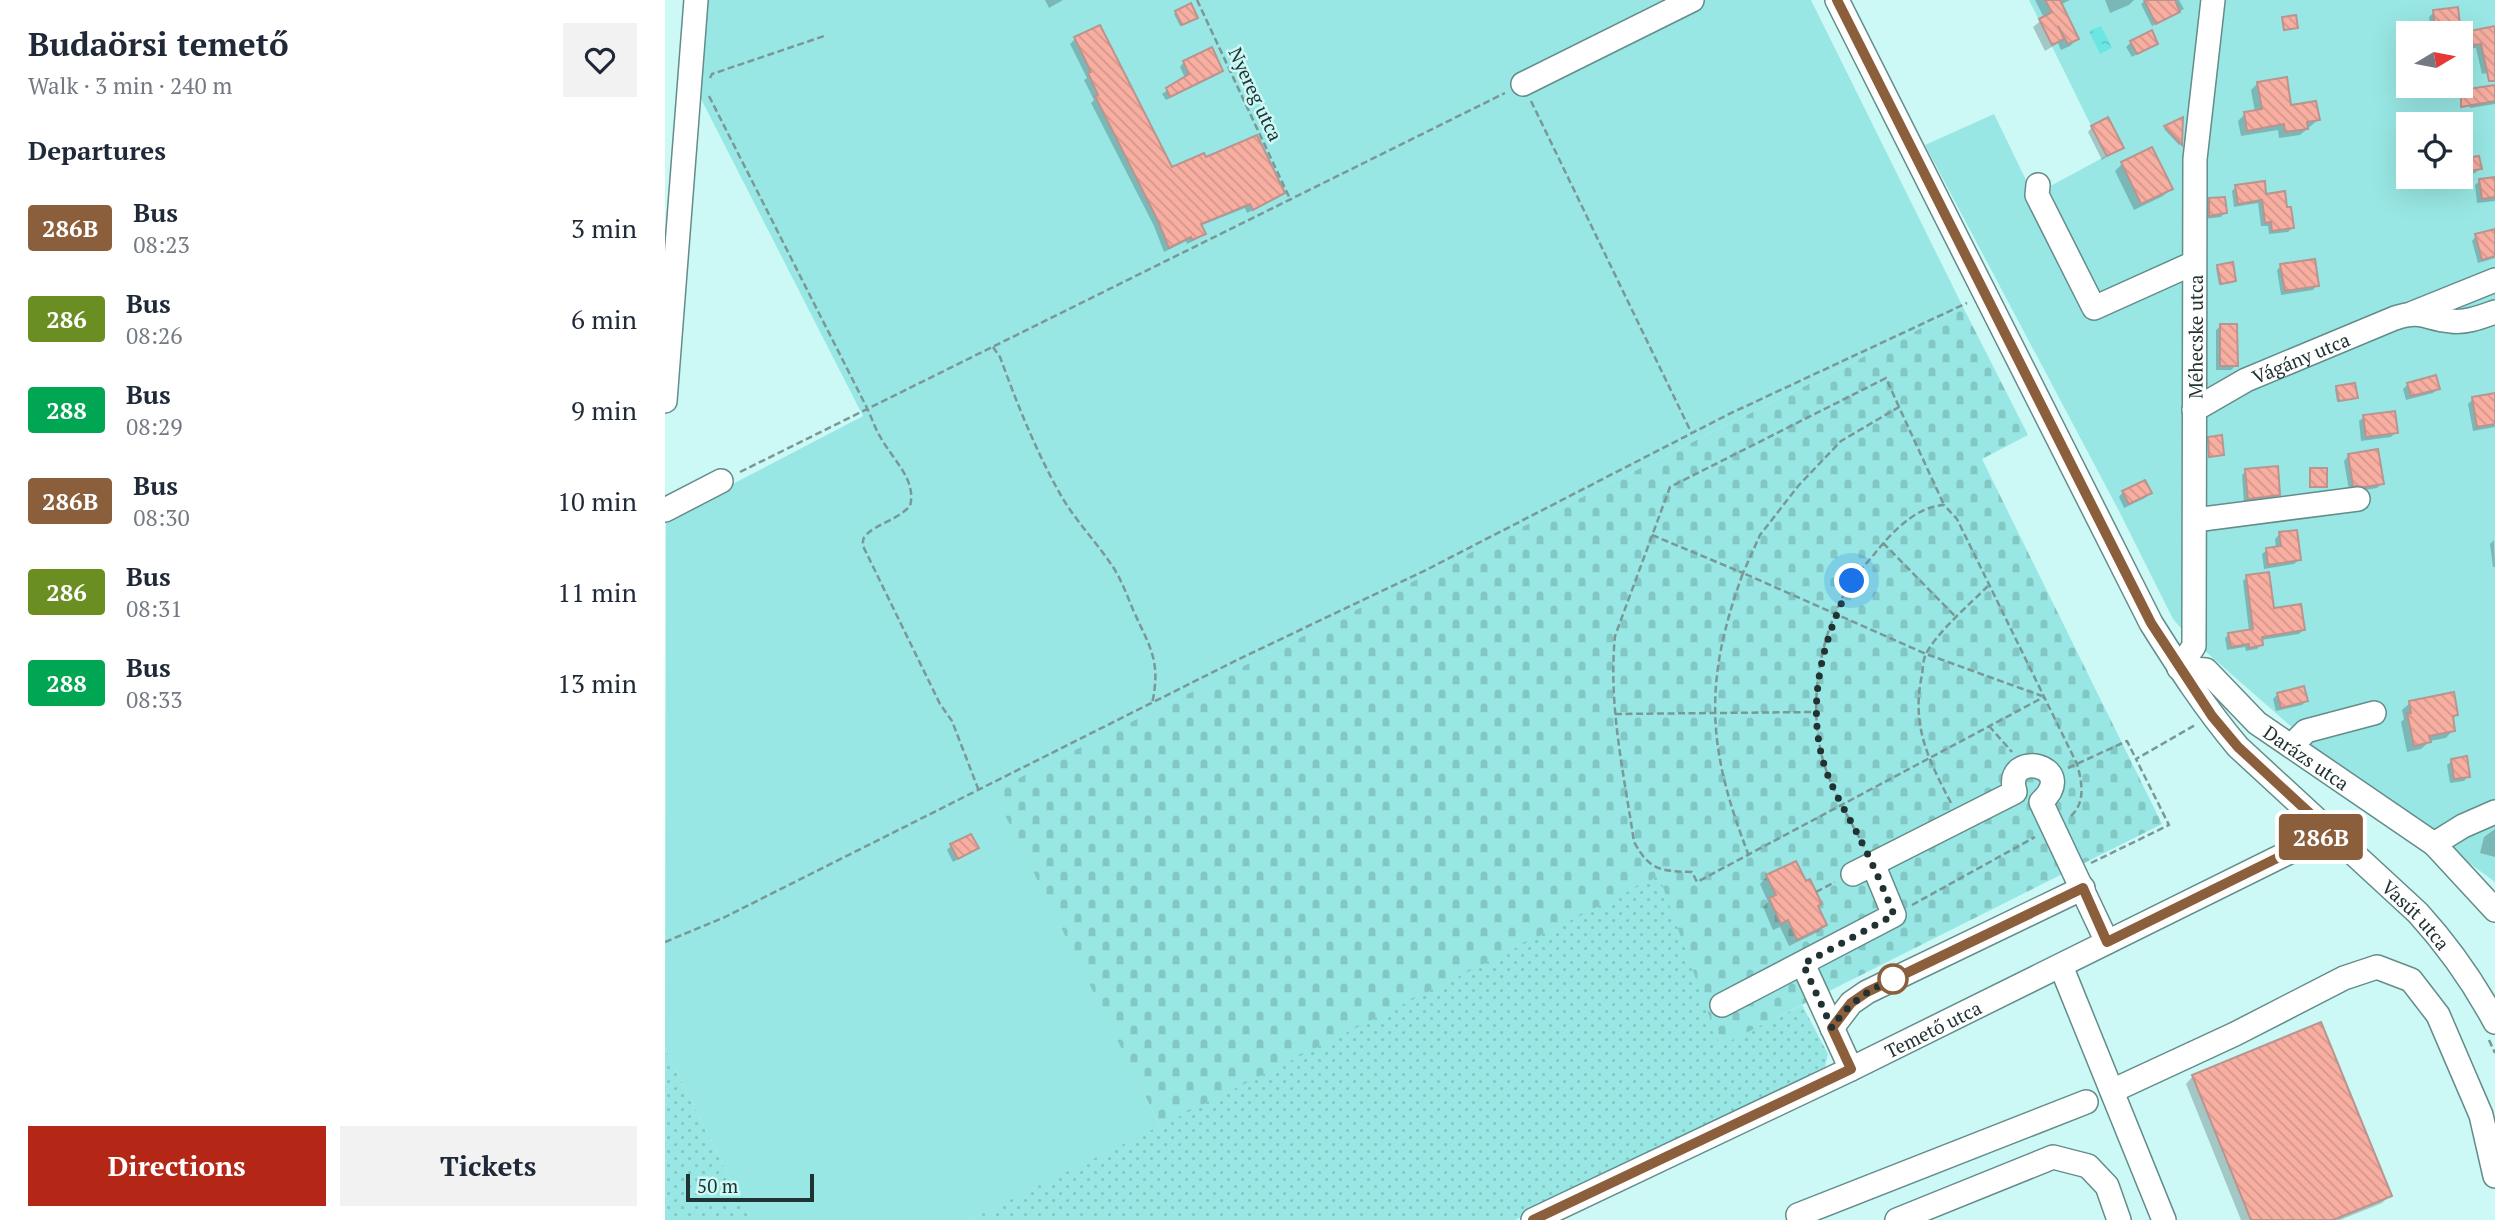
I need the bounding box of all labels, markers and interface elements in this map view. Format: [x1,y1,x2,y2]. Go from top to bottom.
north arrow [2396,21,2473,98]
map controls [2396,21,2473,189]
text: Budaörsi temető [28,22,289,65]
button: heart [563,23,637,97]
street label: Nyereg utca [1223,43,1289,145]
text: Walk · 3 min · 240 m [28,70,232,101]
button: locate [2396,112,2473,189]
text: Departures [28,133,166,167]
text: Bus [133,195,178,229]
text: 3 min [571,211,637,245]
text: 286B [42,212,98,244]
text: 08:23 [133,229,190,260]
street label: Méhecske utca [2182,274,2207,399]
text: Bus [126,286,171,320]
text: 6 min [571,302,637,336]
text: 286 [46,303,87,335]
text: 08:26 [126,320,183,351]
street label: Vágány utca [2248,326,2353,389]
text: Bus [126,377,171,411]
text: 9 min [571,393,637,427]
text: 288 [46,394,87,426]
text: 08:29 [126,411,183,442]
text: Bus [133,468,178,502]
text: 10 min [557,484,637,518]
text: 286B [42,485,98,517]
text: 08:30 [133,502,190,533]
text: Bus [126,559,171,593]
your location [1834,563,1869,598]
text: 11 min [557,575,637,609]
text: 286 [46,576,87,608]
text: 08:31 [126,593,183,624]
text: Bus [126,650,171,684]
text: 13 min [557,666,637,700]
text: 288 [46,667,87,699]
text: 08:33 [126,684,183,715]
street label: Darázs utca [2259,719,2355,795]
line badge: 286B [2272,814,2370,860]
text: 286B [2293,821,2349,853]
street label: Vasút utca [2377,874,2456,955]
unlabelled marker [1878,964,1908,994]
street label: Temető utca [1880,994,1985,1063]
button: Directions [28,1126,326,1206]
button: Tickets [340,1126,637,1206]
scale bar [686,1171,814,1203]
text: 50 m [697,1173,738,1198]

